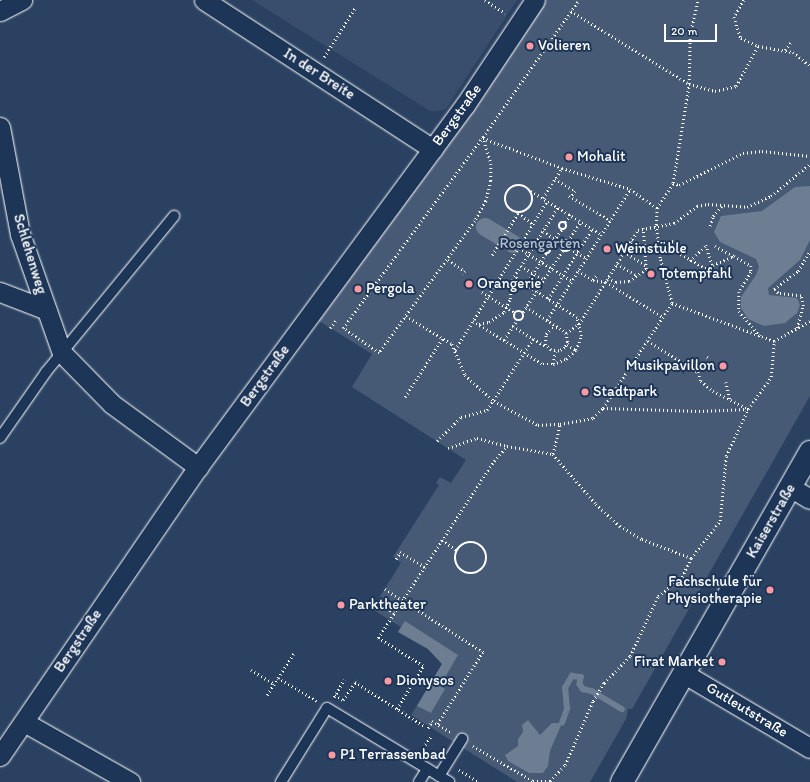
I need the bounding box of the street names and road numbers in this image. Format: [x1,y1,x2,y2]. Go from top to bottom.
street label: In der Breite [280,44,358,104]
street label: Bergstraße [428,80,486,150]
street label: Schlehenweg [9,212,51,296]
street label: Bergstraße [236,341,294,411]
street label: Kaiserstraße [742,481,800,561]
street label: Bergstraße [50,606,106,676]
street label: Gutleutstraße [703,679,791,741]

